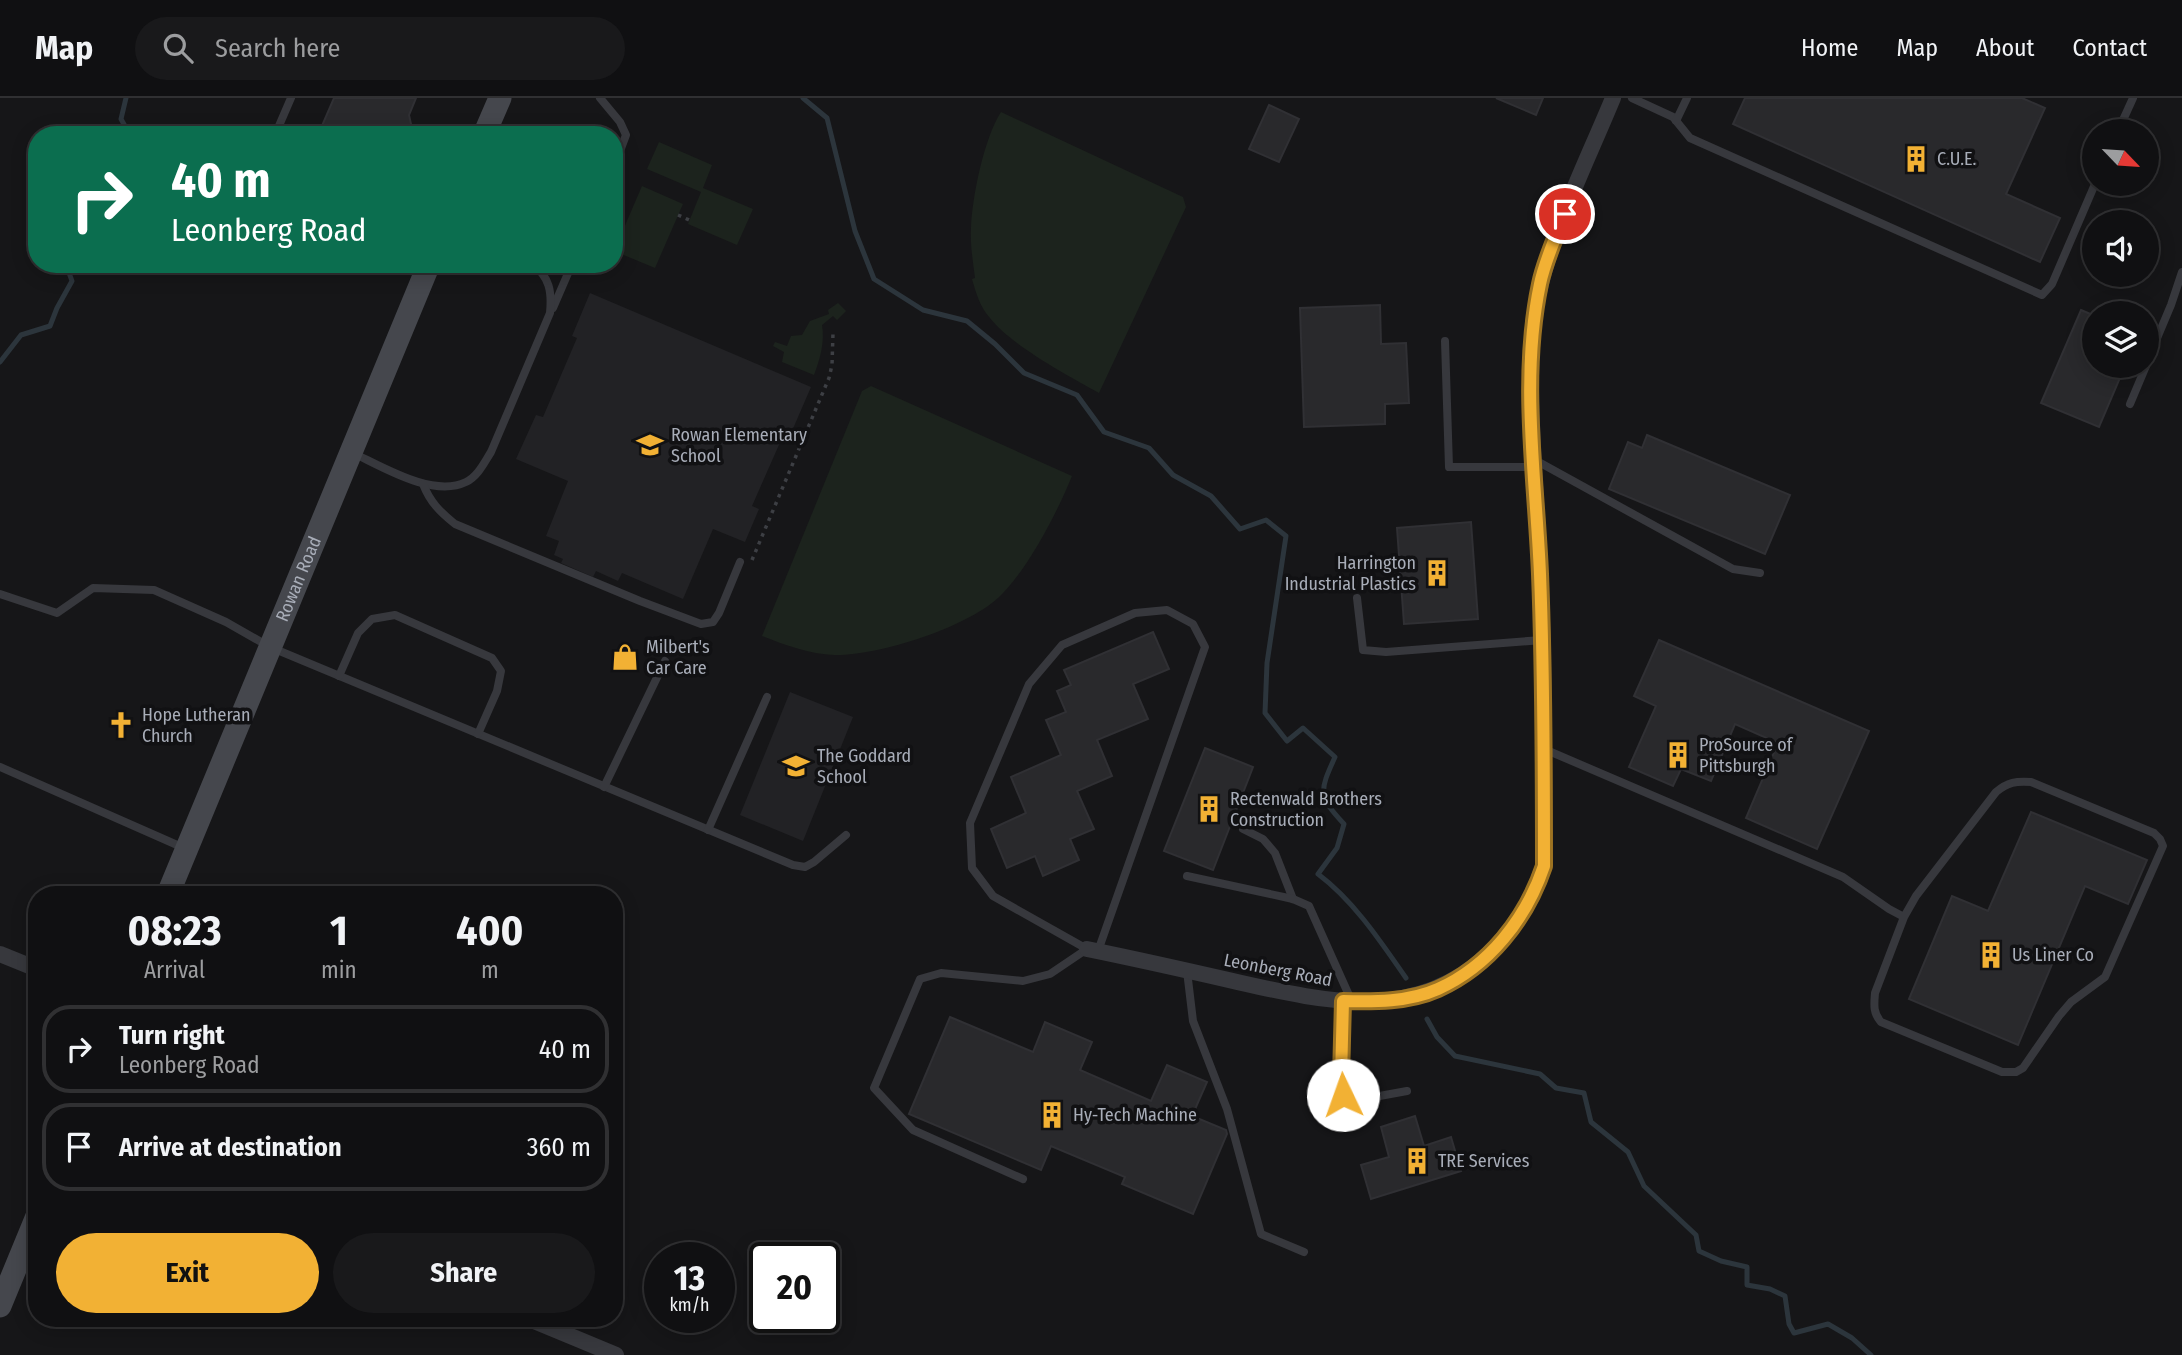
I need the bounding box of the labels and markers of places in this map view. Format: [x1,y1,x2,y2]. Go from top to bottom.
building icon: C.U.E. [1901,144,1931,174]
place label: C.U.E. [1937,148,1976,170]
pin [1535,184,1595,244]
place label: Rowan Elementary School [671,424,807,467]
school or university icon: Rowan Elementary School [635,430,665,460]
place label: Harrington Industrial Plastics [1285,552,1416,595]
building icon: Harrington Industrial Plastics [1422,558,1452,588]
place label: Milbert's Car Care [646,636,710,679]
shop icon: Milbert's Car Care [610,642,640,672]
place label: Hope Lutheran Church [142,704,251,747]
church icon: Hope Lutheran Church [106,710,136,740]
place label: ProSource of Pittsburgh [1699,734,1794,777]
building icon: ProSource of Pittsburgh [1663,740,1693,770]
place label: The Goddard School [817,745,911,788]
school or university icon: The Goddard School [781,751,811,781]
place label: Rectenwald Brothers Construction [1230,788,1382,831]
building icon: Rectenwald Brothers Construction [1194,794,1224,824]
building icon: Us Liner Co [1976,940,2006,970]
place label: Us Liner Co [2012,944,2094,966]
building icon: Hy-Tech Machine [1037,1100,1067,1130]
place label: Hy-Tech Machine [1073,1104,1197,1126]
building icon: TRE Services [1402,1146,1432,1176]
place label: TRE Services [1438,1150,1530,1172]

